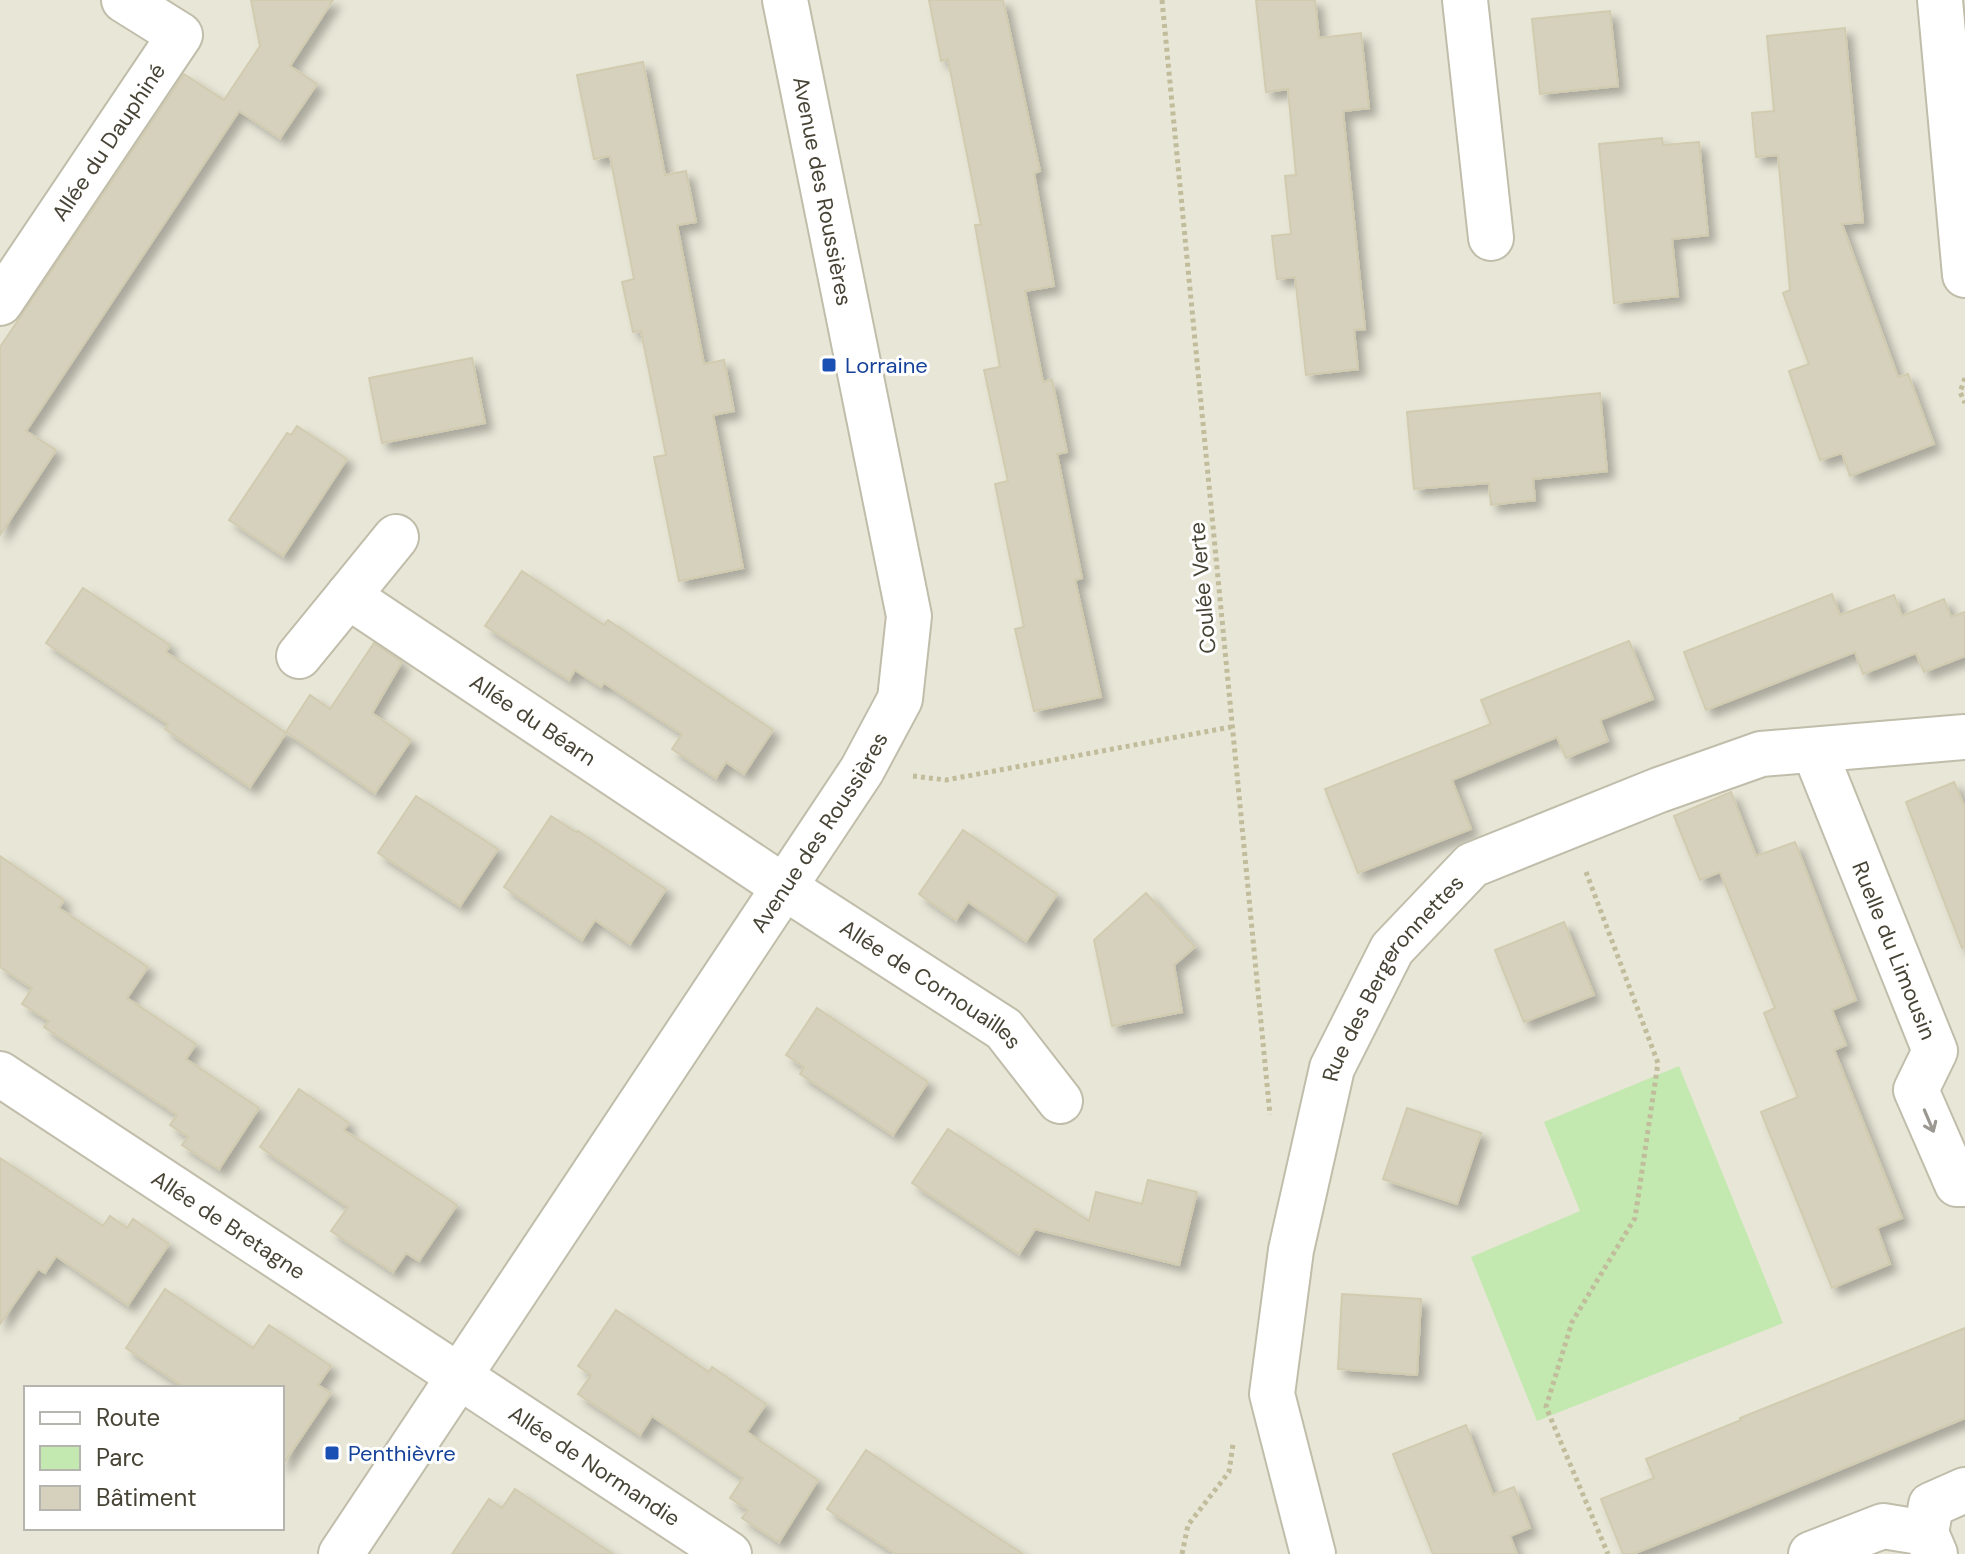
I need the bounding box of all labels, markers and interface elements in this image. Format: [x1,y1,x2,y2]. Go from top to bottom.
street label: Allée du Dauphiné [45,58,172,227]
street label: Avenue des Roussières [786,74,859,308]
place label: Lorraine [845,351,928,380]
marker: Lorraine [820,356,838,374]
street label: Coulée Verte [1182,521,1223,655]
street label: Allée du Béarn [464,667,602,773]
street label: Avenue des Roussières [744,727,895,938]
street label: Ruelle du Limousin [1845,857,1943,1044]
street label: Rue des Bergeronnettes [1315,869,1470,1084]
street label: Allée de Cornouailles [834,913,1028,1055]
one-way arrow [1923,1108,1938,1133]
street label: Allée de Bretagne [146,1164,311,1286]
legend [24,1386,284,1530]
street label: Allée de Normandie [503,1399,686,1533]
text: Route [96,1402,160,1433]
place label: Penthièvre [348,1439,456,1468]
text: Parc [96,1442,145,1473]
marker: Penthièvre [323,1444,341,1462]
text: Bâtiment [96,1482,197,1513]

